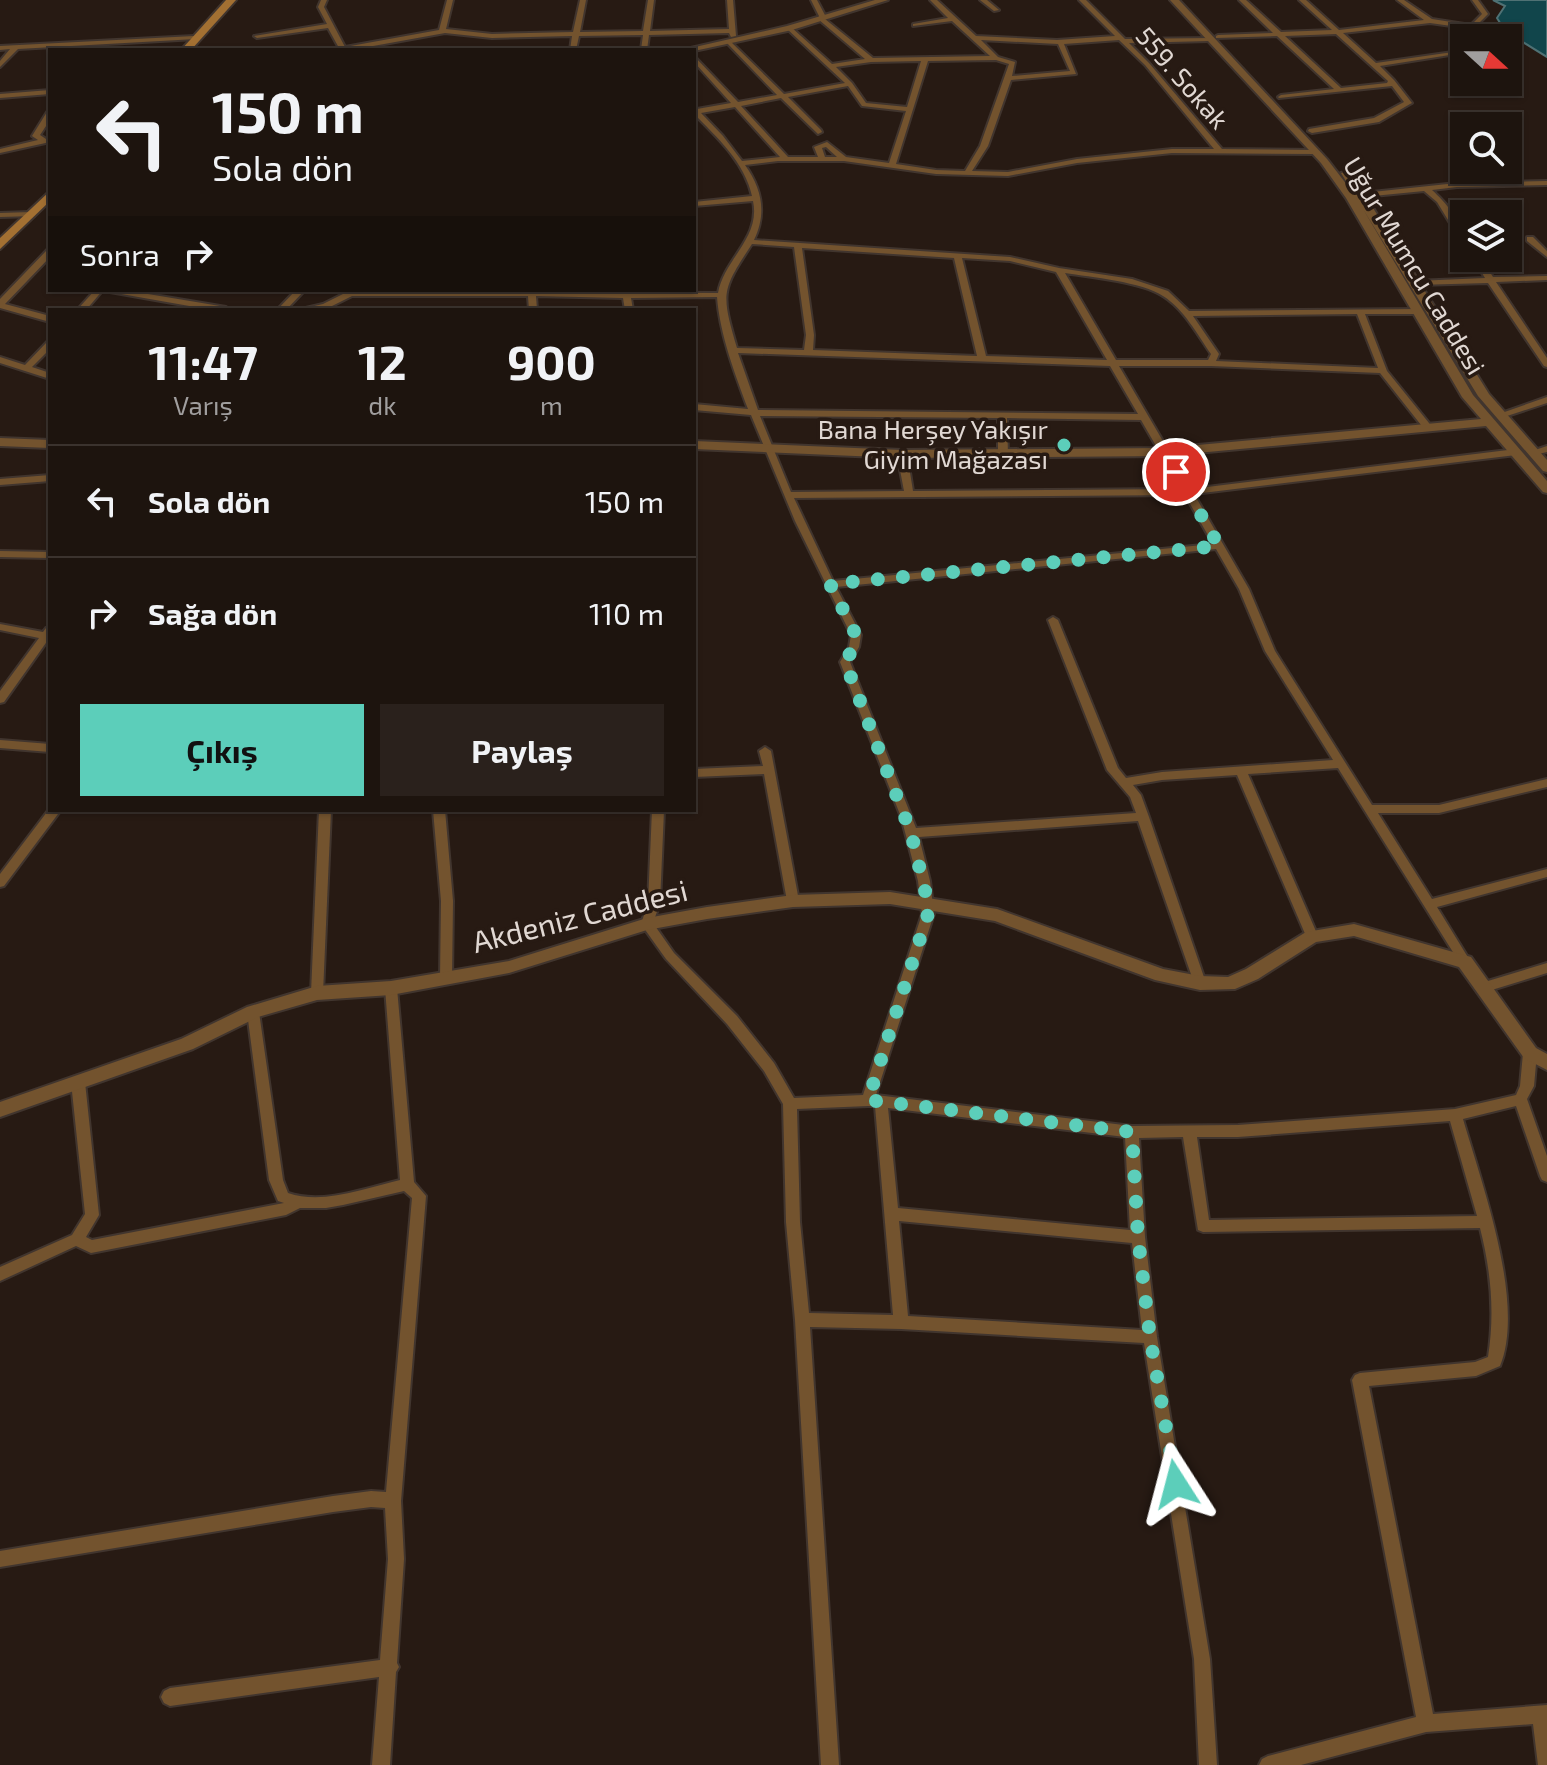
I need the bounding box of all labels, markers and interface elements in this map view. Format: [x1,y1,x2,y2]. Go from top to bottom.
street label: 559. Sokak [1131,20,1236,134]
north arrow [1450,24,1522,96]
map controls [1450,24,1522,272]
text: 150 m [212,77,364,144]
icon: left [80,80,184,184]
button: search [1450,112,1522,184]
text: Sola dön [212,145,353,188]
street label: Uğur Mumcu Caddesi [1338,151,1493,380]
button: layers [1450,200,1522,272]
icon: right [176,232,220,276]
text: Sonra [80,236,160,272]
text: 11:47 [148,332,258,390]
text: 12 [358,332,407,390]
text: 900 [507,332,596,390]
text: Varış [173,389,233,420]
text: dk [368,389,396,420]
text: m [540,389,563,420]
place label: Bana Herşey Yakışır Giyim Mağazası [818,413,1048,474]
marker: Bana Herşey Yakışır Giyim Mağazası [1055,436,1073,454]
pin [1142,438,1210,506]
icon: arrive [1154,450,1198,494]
icon: left [80,479,124,523]
text: Sola dön [148,483,270,519]
text: 150 m [585,483,664,519]
icon: right [80,591,124,635]
text: Sağa dön [148,595,277,631]
text: 110 m [589,595,664,631]
button: Çıkış [80,704,364,796]
button: Paylaş [380,704,664,796]
street label: Akdeniz Caddesi [468,871,691,959]
position arrow [1134,1442,1218,1526]

